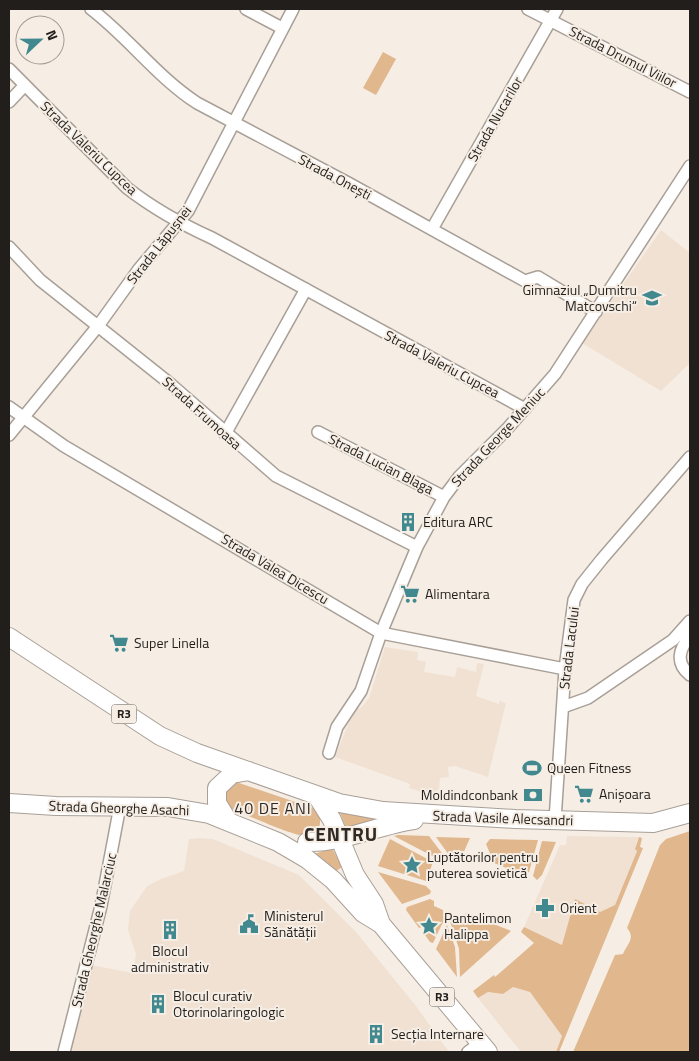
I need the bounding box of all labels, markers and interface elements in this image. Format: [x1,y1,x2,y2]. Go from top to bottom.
north arrow [15,15,65,65]
street label: Strada Drumul Viilor [566,20,681,93]
text: N [41,27,64,43]
street label: Strada Nucarilor [462,72,528,165]
street label: Strada Valeriu Cupcea [36,96,143,200]
street label: Strada Onești [295,148,376,205]
street label: Strada Lăpușnei [121,201,196,288]
place label: Gimnaziul „Dumitru Matcovschi“ [522,279,637,316]
school or university icon: Gimnaziul „Dumitru Matcovschi“ [641,287,663,309]
street label: Strada Valeriu Cupcea [381,324,504,403]
street label: Strada Frumoasa [158,371,247,454]
street label: Strada George Meniuc [446,382,550,491]
street label: Strada Lucian Blaga [325,428,438,499]
building icon: Editura ARC [397,511,419,533]
place label: Editura ARC [423,511,493,532]
street label: Strada Valea Dicescu [217,528,333,609]
supermarket icon: Alimentara [399,583,421,605]
place label: Alimentara [425,583,490,604]
street label: Strada Lacului [553,606,584,690]
supermarket icon: Super Linella [108,632,130,654]
place label: Super Linella [134,632,209,653]
road number: R3 [112,704,136,724]
sports icon: Queen Fitness [521,757,543,779]
place label: Queen Fitness [547,757,631,778]
supermarket icon: Anișoara [573,783,595,805]
place label: Anișoara [599,783,651,804]
place label: Moldindconbank [421,784,518,805]
bank icon: Moldindconbank [522,784,544,806]
street label: Strada Gheorghe Asachi [48,795,190,820]
district label: 40 DE ANI [234,796,312,820]
street label: Strada Vasile Alecsandri [432,805,574,830]
district label: CENTRU [304,819,378,848]
place label: Luptătorilor pentru puterea sovietică [427,846,538,883]
street label: Strada Gheorghe Malarciuc [65,850,122,1009]
place icon: Luptătorilor pentru puterea sovietică [401,854,423,876]
pharmacy icon: Orient [534,897,556,919]
place label: Orient [560,897,597,918]
place label: Ministerul Sănătății [264,905,323,942]
place label: Pantelimon Halippa [444,907,512,944]
public building icon: Ministerul Sănătății [238,913,260,935]
place icon: Pantelimon Halippa [418,915,440,937]
building icon: Blocul administrativ [159,919,181,941]
place label: Blocul administrativ [131,940,209,977]
place label: Blocul curativ Otorinolaringologic [173,985,285,1022]
road number: R3 [430,988,454,1006]
building icon: Blocul curativ Otorinolaringologic [147,993,169,1015]
building icon: Secția Internare [365,1023,387,1045]
place label: Secția Internare [391,1023,484,1044]

